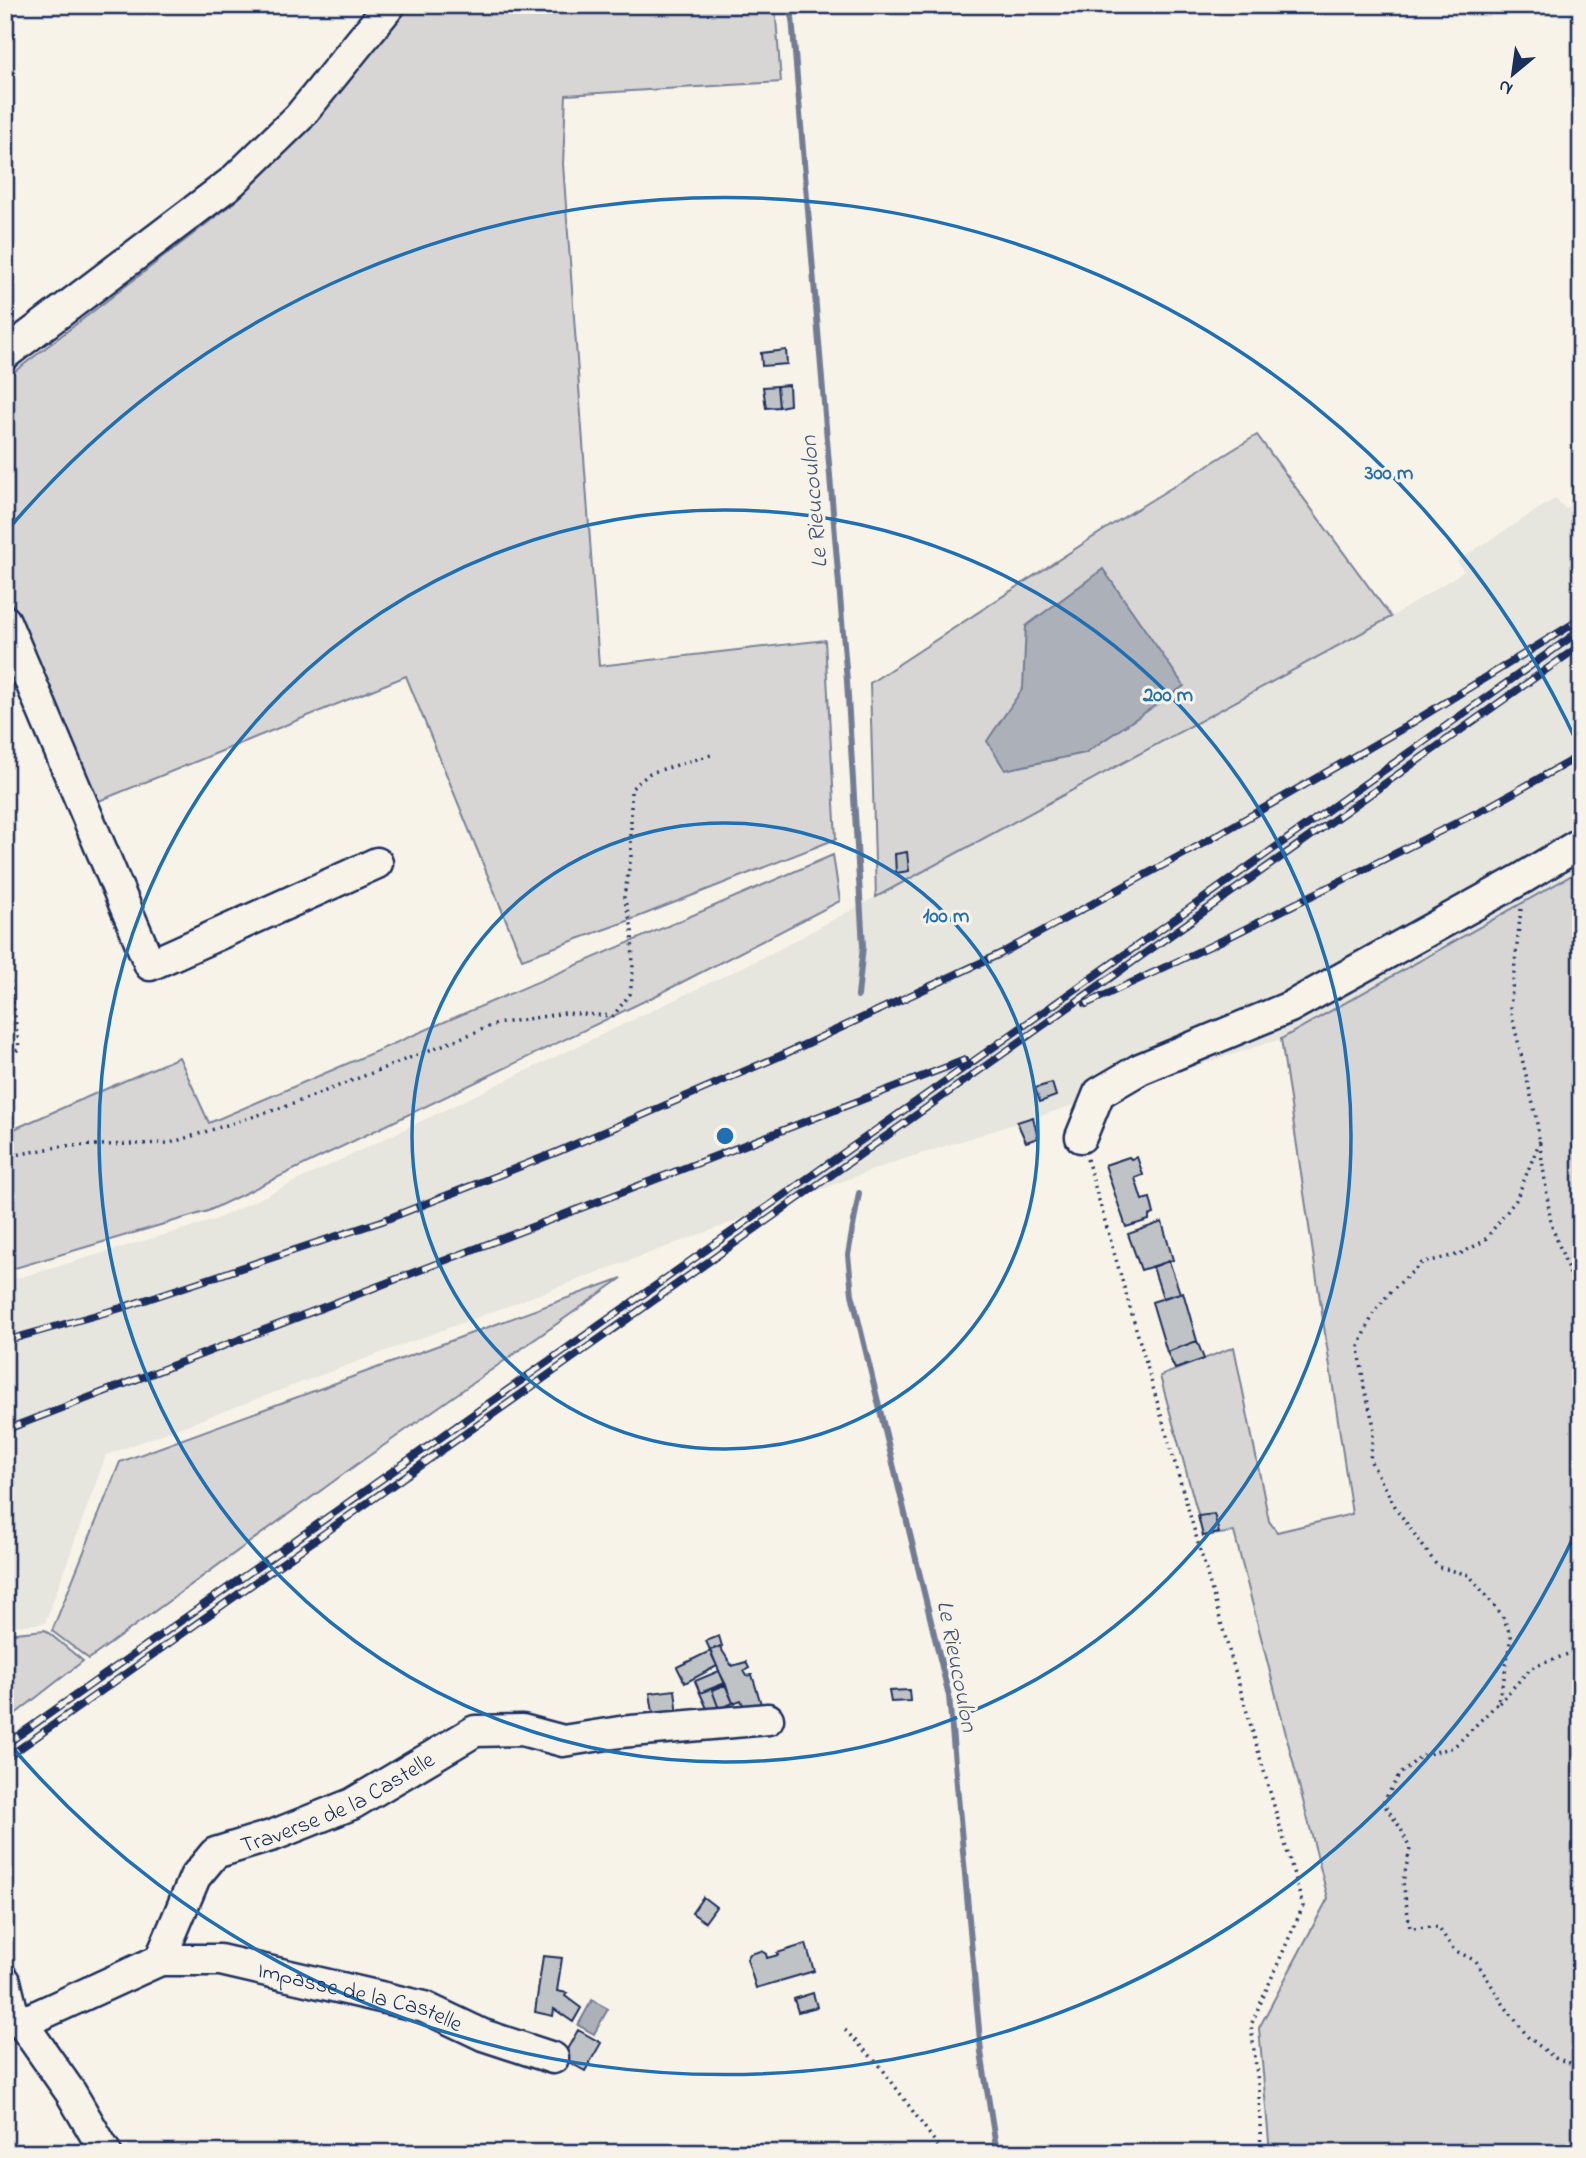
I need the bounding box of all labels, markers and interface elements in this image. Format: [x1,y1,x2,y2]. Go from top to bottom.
north arrow [1478,38,1548,108]
text: N [1494,72,1518,102]
water label: Le Rieucoulon [792,433,839,569]
text: 300 m [1364,459,1413,489]
text: 200 m [1142,681,1193,711]
text: 100 m [923,902,969,932]
centre of rings [713,1124,737,1148]
water label: Le Rieucoulon [926,1598,986,1736]
street label: Traverse de la Castelle [237,1744,442,1863]
street label: Impasse de la Castelle [254,1955,468,2042]

